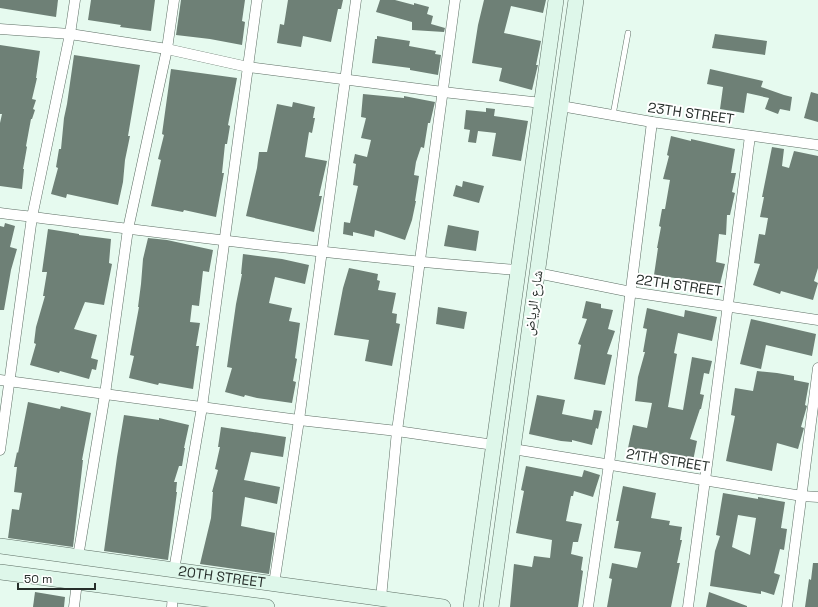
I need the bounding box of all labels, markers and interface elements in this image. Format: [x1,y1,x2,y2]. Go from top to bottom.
street label: 23TH STREET [647,98,735,128]
street label: شارع الرياض [520,269,547,337]
street label: 22TH STREET [635,270,723,300]
street label: 21TH STREET [625,444,711,476]
street label: 20TH STREET [177,562,267,591]
scale bar [18,565,95,591]
text: 50 m [24,571,52,587]

